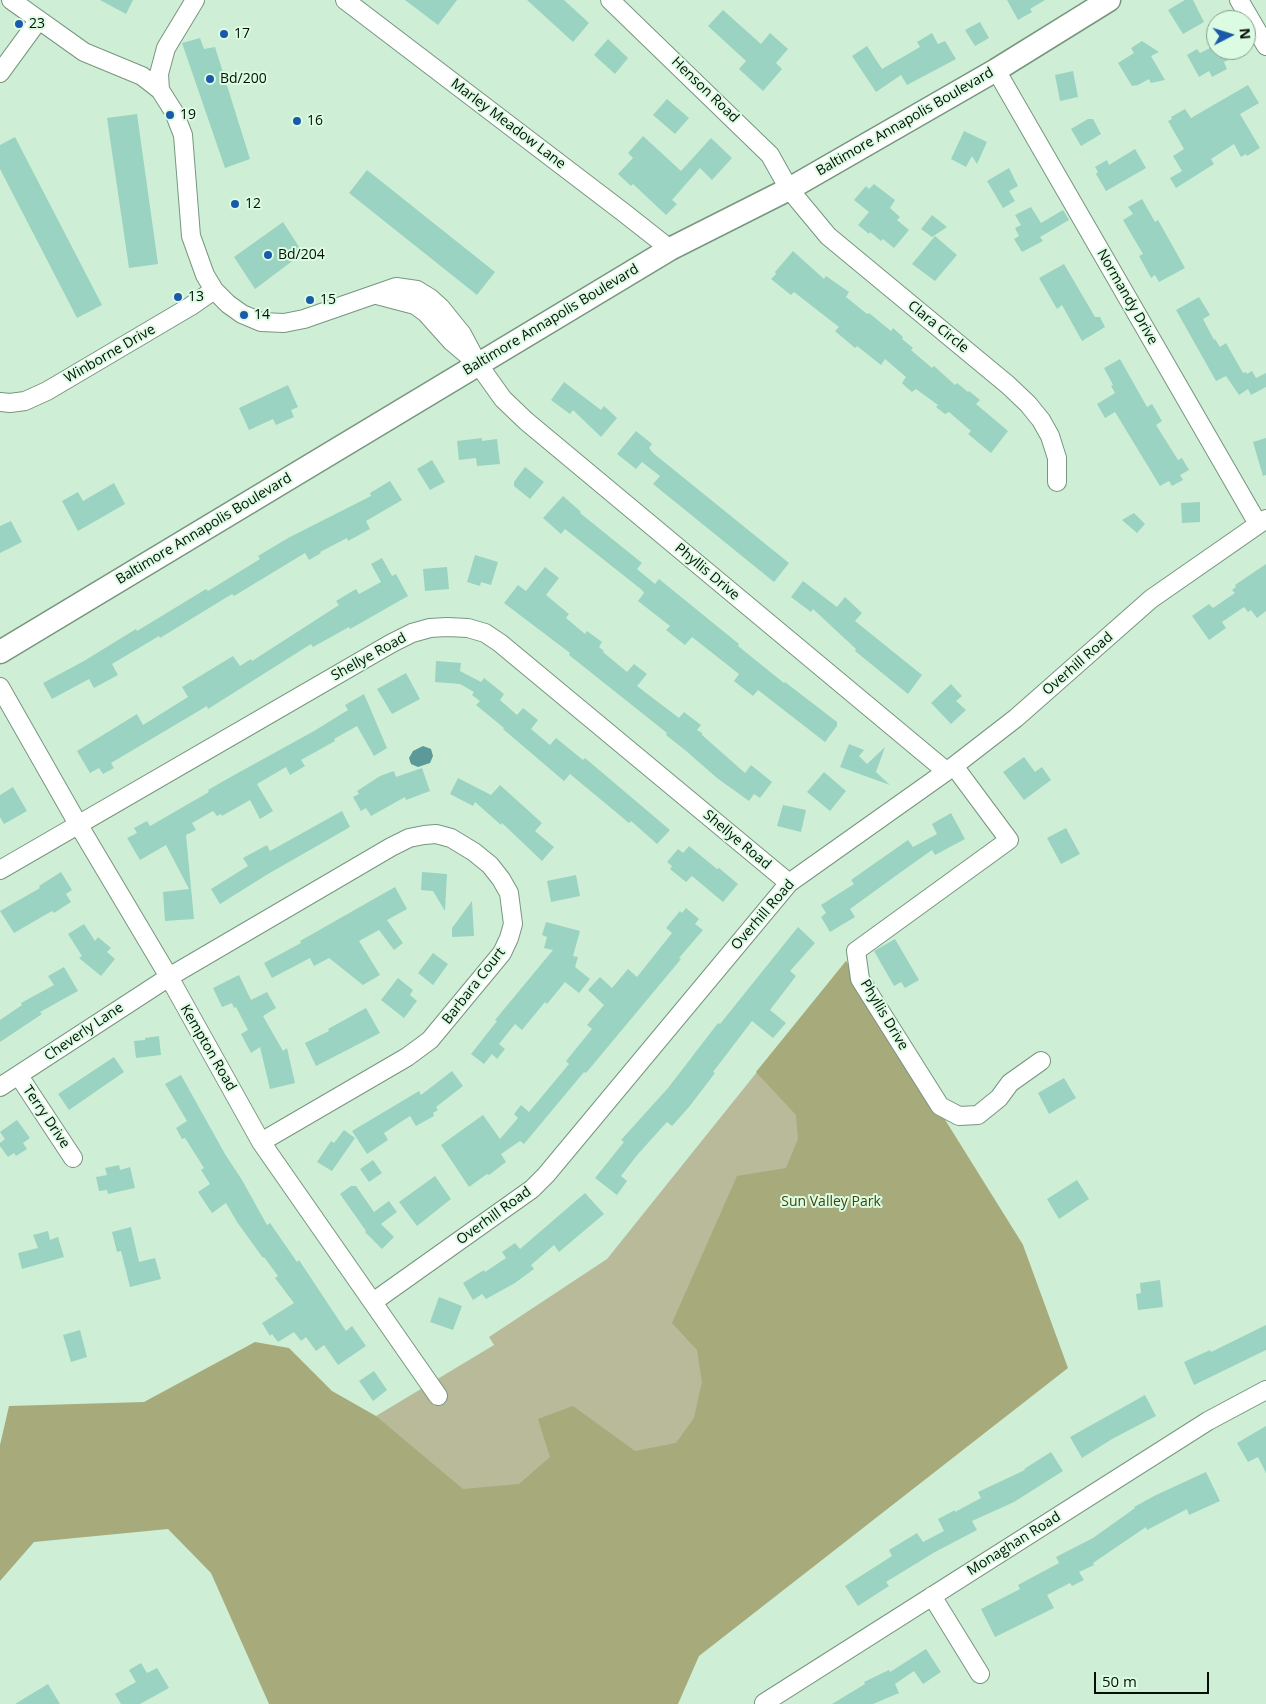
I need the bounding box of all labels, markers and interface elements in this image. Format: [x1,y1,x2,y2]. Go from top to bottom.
north arrow [1206,10,1256,60]
place label: 23 [29,16,45,32]
marker: 23 [13,18,25,30]
place label: 17 [234,26,250,42]
text: N [1235,27,1255,40]
marker: 17 [218,28,230,40]
street label: Henson Road [668,54,742,126]
street label: Baltimore Annapolis Boulevard [813,64,997,180]
place label: Bd/200 [220,71,267,87]
marker: Bd/200 [204,73,216,85]
street label: Marley Meadow Lane [447,75,569,173]
place label: 19 [180,107,196,123]
marker: 19 [164,109,176,121]
place label: 16 [307,113,323,129]
marker: 16 [291,115,303,127]
place label: 12 [245,196,261,212]
marker: 12 [229,198,241,210]
street label: Normandy Drive [1093,246,1161,348]
place label: Bd/204 [278,247,325,263]
marker: Bd/204 [262,249,274,261]
street label: Baltimore Annapolis Boulevard [460,261,642,379]
place label: 13 [188,289,204,305]
marker: 13 [172,291,184,303]
place label: 15 [320,292,336,308]
marker: 15 [304,294,316,306]
street label: Clara Circle [904,297,972,357]
place label: 14 [254,307,270,323]
marker: 14 [238,309,250,321]
street label: Winborne Drive [62,321,158,387]
street label: Baltimore Annapolis Boulevard [113,470,295,588]
street label: Phyllis Drive [671,540,743,604]
street label: Overhill Road [1039,629,1117,699]
street label: Shellye Road [329,630,409,684]
street label: Shellye Road [700,807,774,873]
street label: Overhill Road [728,876,798,954]
street label: Barbara Court [439,944,509,1028]
street label: Phyllis Drive [856,977,912,1053]
street label: Cheverly Lane [41,999,127,1065]
street label: Kempton Road [176,1002,240,1094]
street label: Terry Drive [19,1082,73,1152]
street label: Overhill Road [454,1183,534,1249]
park label: Sun Valley Park [781,1194,881,1210]
street label: Monaghan Road [964,1509,1064,1579]
scale bar [1096,1662,1211,1694]
text: 50 m [1102,1671,1137,1691]

